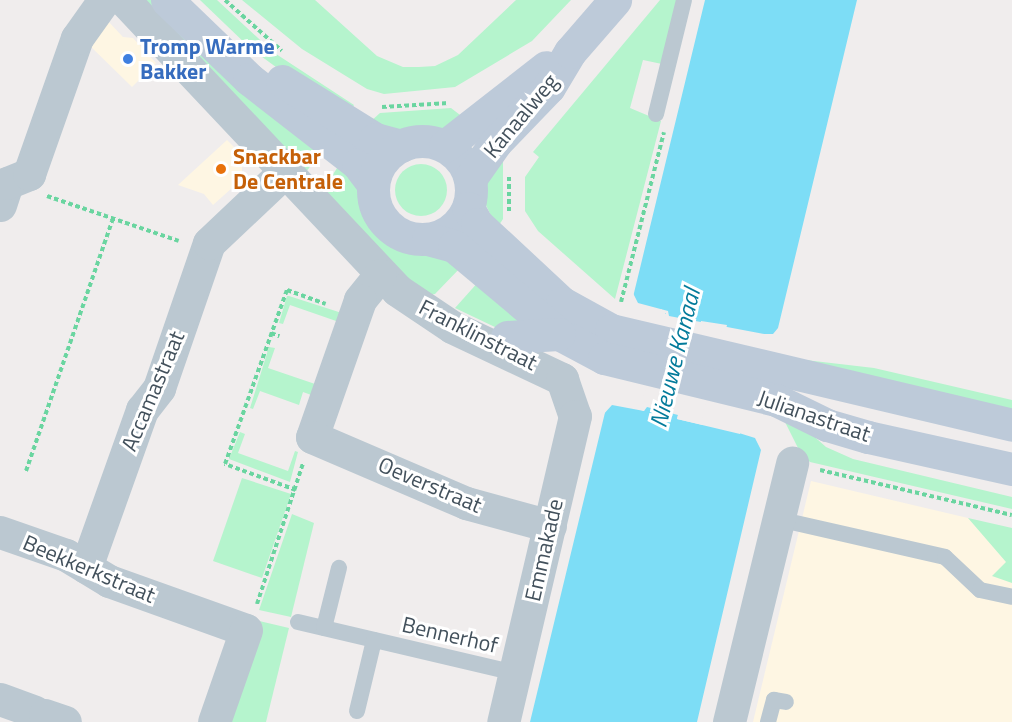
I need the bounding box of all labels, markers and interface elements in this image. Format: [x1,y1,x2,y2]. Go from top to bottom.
place label: Tromp Warme Bakker [140,33,275,84]
marker: Tromp Warme Bakker [121,52,135,66]
street label: Kanaalweg [478,69,564,163]
place label: Snackbar De Centrale [233,143,343,194]
marker: Snackbar De Centrale [214,162,228,176]
water label: Nieuwe Kanaal [644,286,706,430]
street label: Franklinstraat [414,294,542,376]
street label: Accamastraat [116,327,190,455]
street label: Julianastraat [754,384,874,448]
street label: Oeverstraat [374,451,486,519]
street label: Emmakade [519,496,569,604]
street label: Beekkerkstraat [19,529,159,609]
street label: Bennerhof [399,611,501,659]

